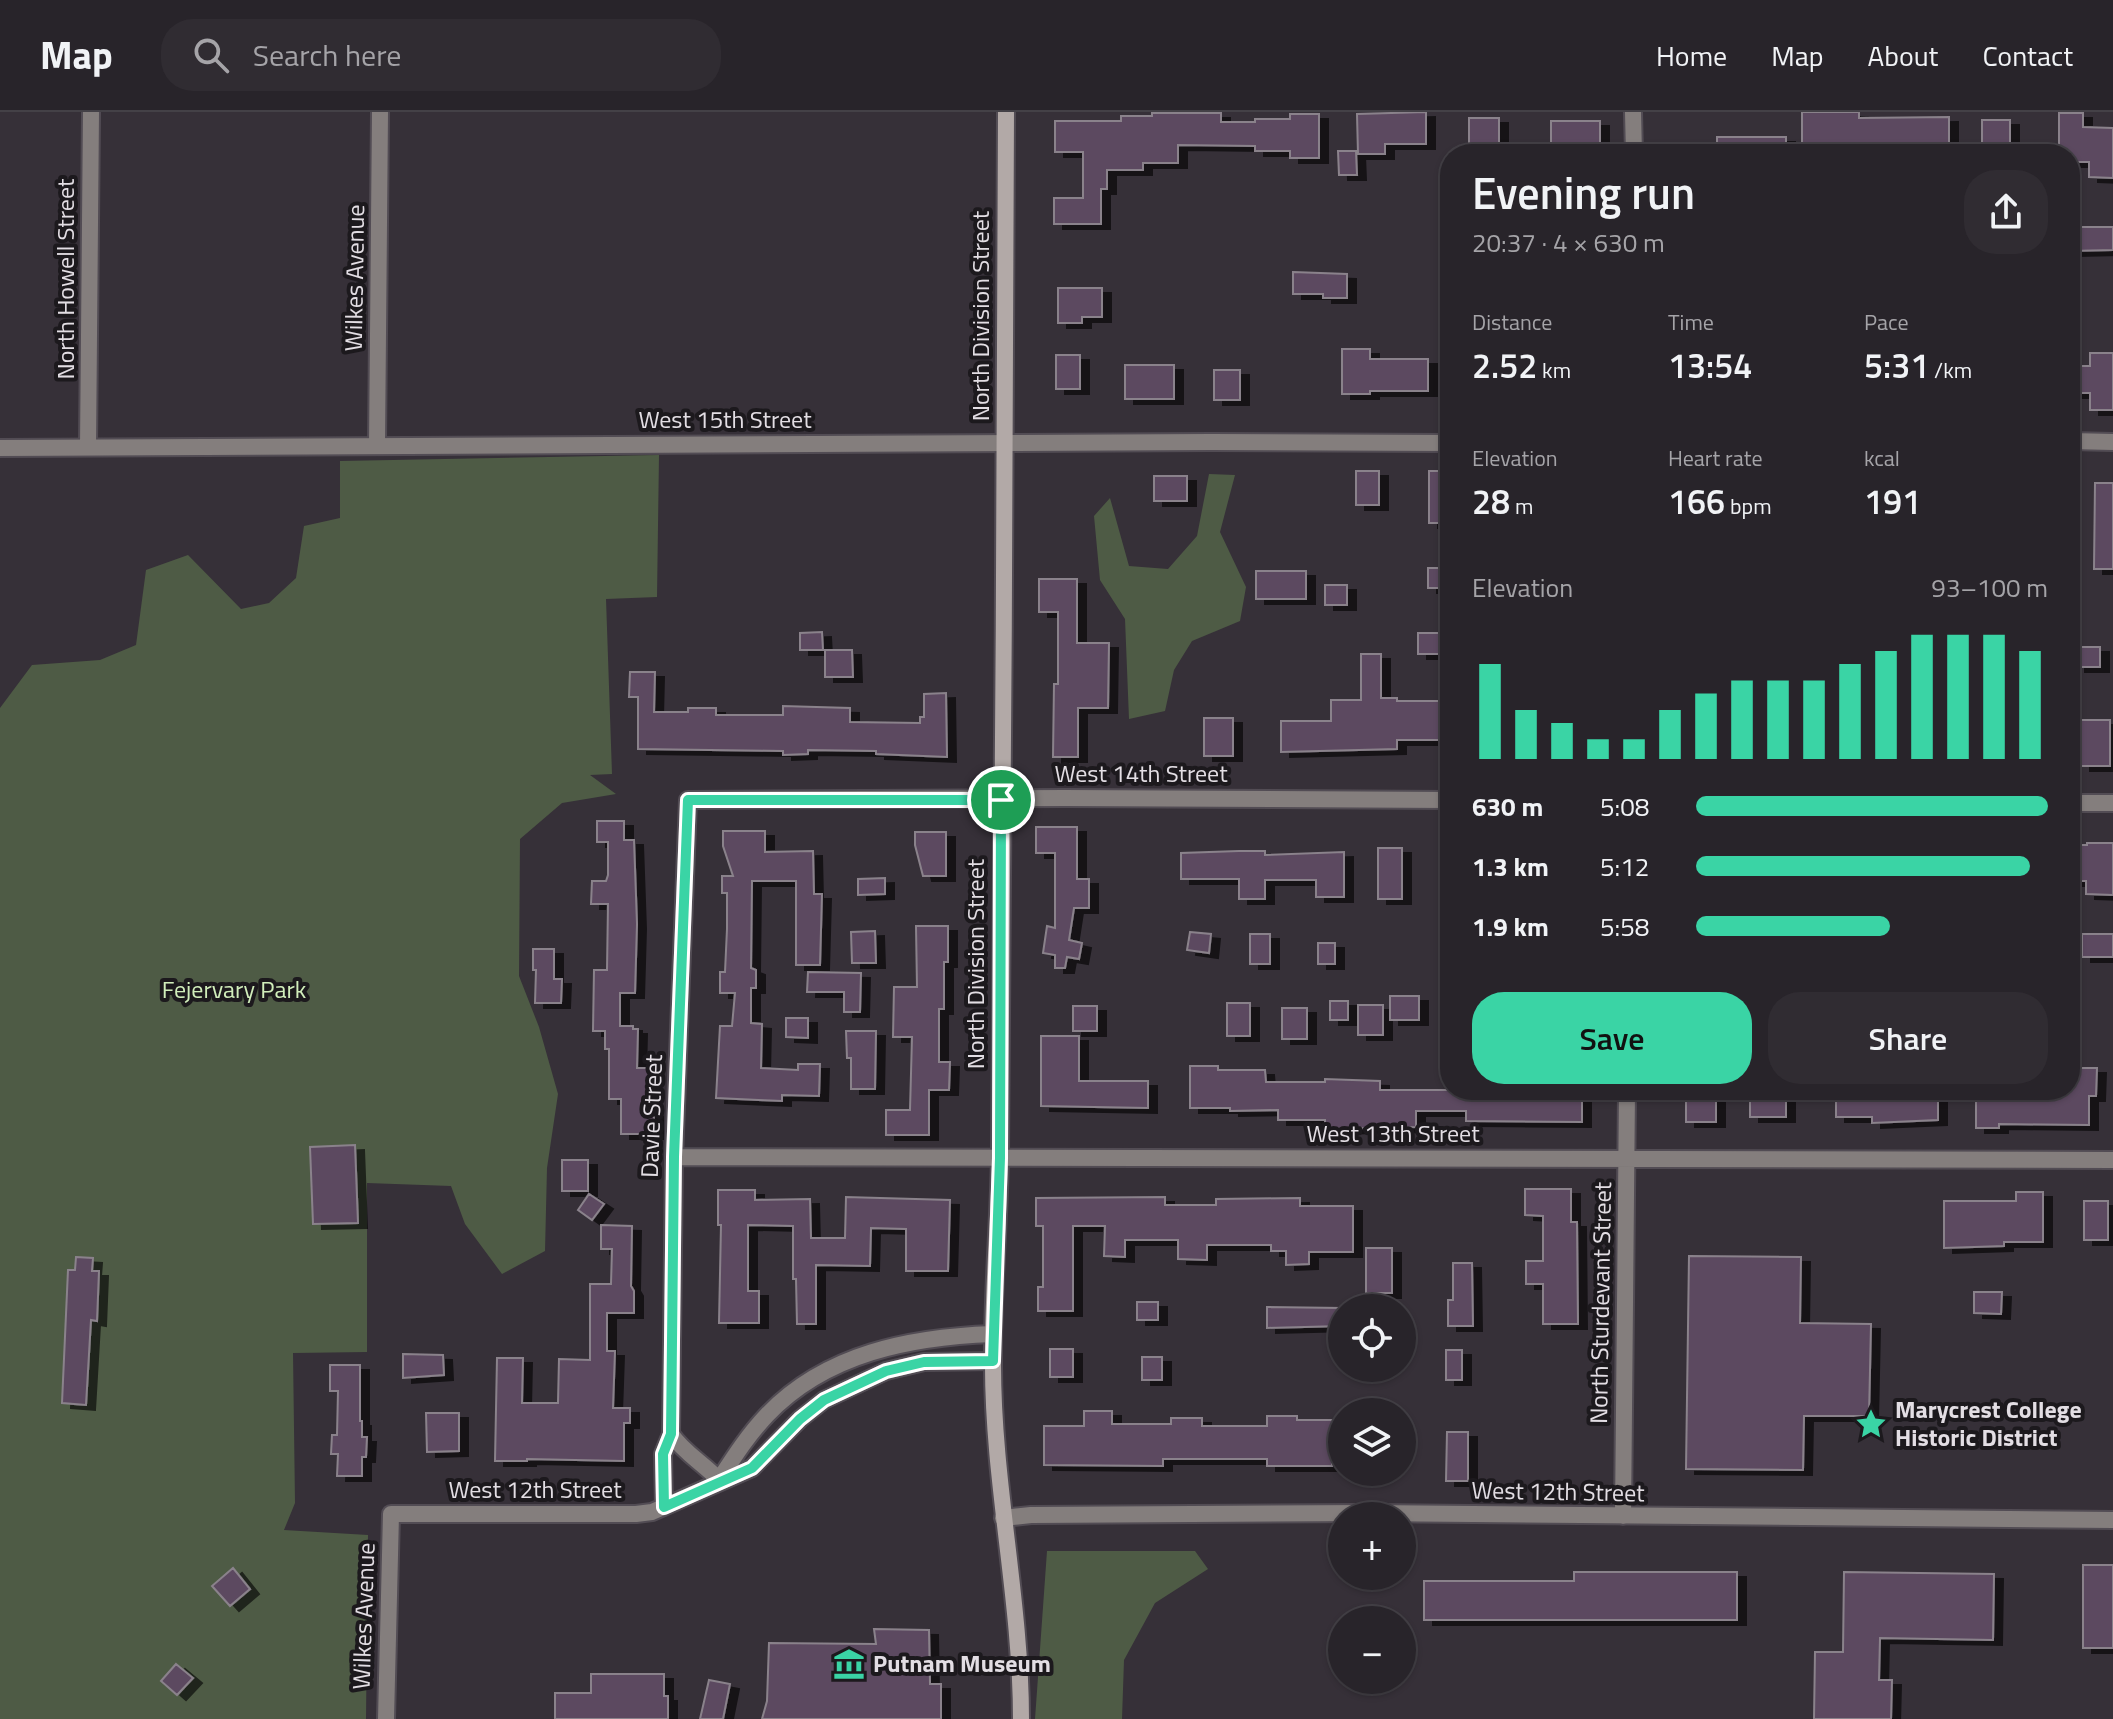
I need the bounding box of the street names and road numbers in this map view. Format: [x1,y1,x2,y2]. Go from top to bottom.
street label: North Howell Street [47,178,83,379]
street label: Wilkes Avenue [335,204,373,352]
street label: North Division Street [962,210,998,421]
street label: West 15th Street [638,401,812,437]
street label: West 14th Street [1054,755,1228,791]
street label: North Division Street [957,858,993,1069]
street label: Davie Street [631,1053,671,1178]
street label: West 13th Street [1306,1115,1480,1151]
street label: North Sturdevant Street [1580,1181,1620,1424]
street label: West 12th Street [448,1471,622,1507]
street label: West 12th Street [1471,1471,1645,1511]
street label: Wilkes Avenue [342,1542,384,1690]

